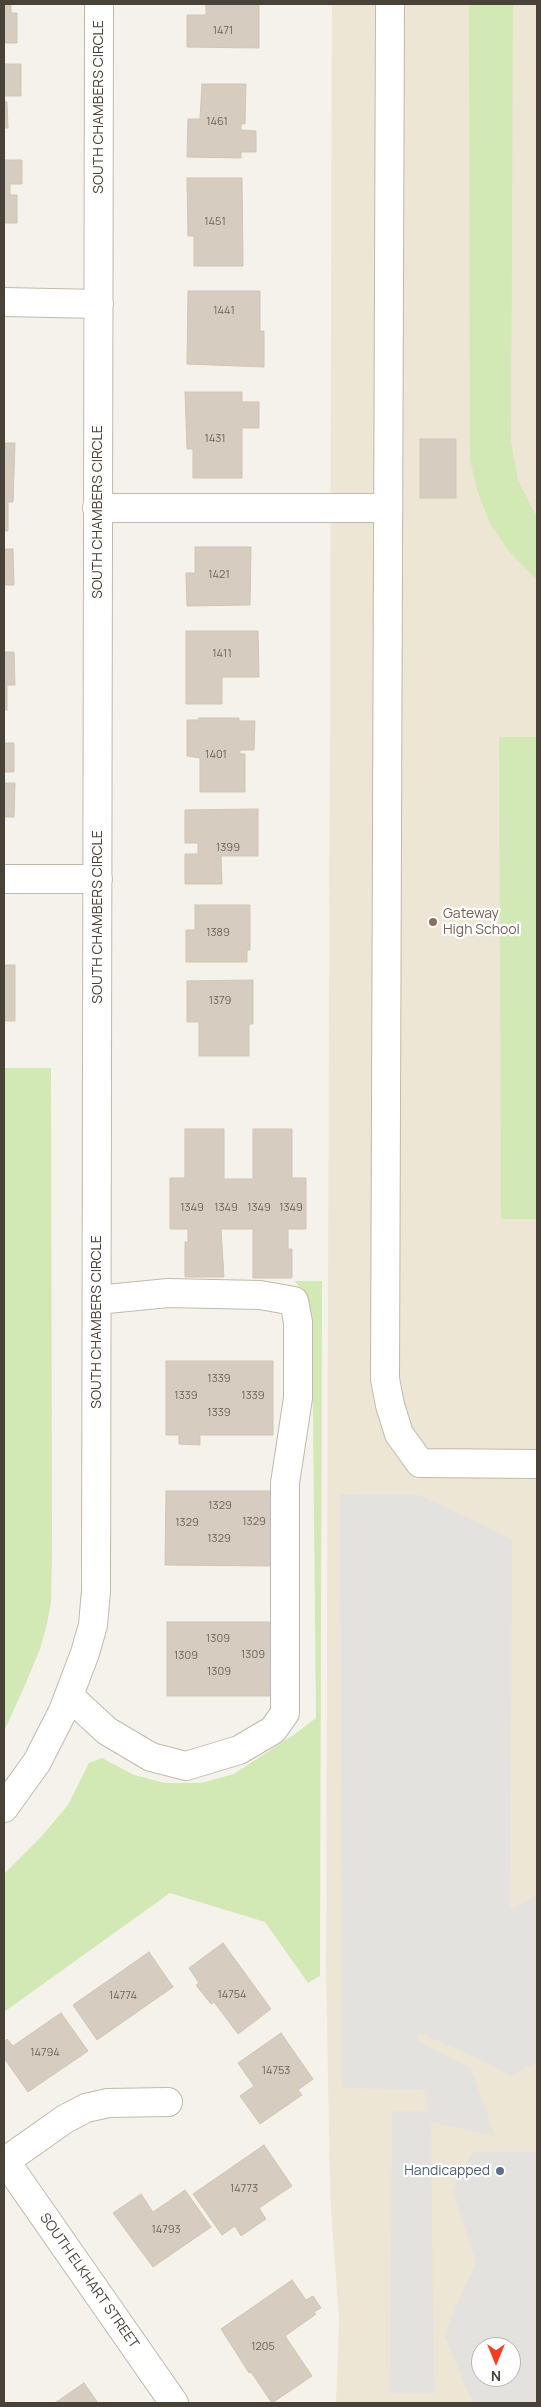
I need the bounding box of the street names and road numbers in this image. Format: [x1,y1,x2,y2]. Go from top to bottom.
street label: SOUTH CHAMBERS CIRCLE [91,20,107,194]
street label: SOUTH CHAMBERS CIRCLE [90,425,106,599]
street label: SOUTH CHAMBERS CIRCLE [90,830,106,1004]
street label: SOUTH CHAMBERS CIRCLE [89,1235,105,1409]
street label: SOUTH ELKHART STREET [36,2210,142,2352]

